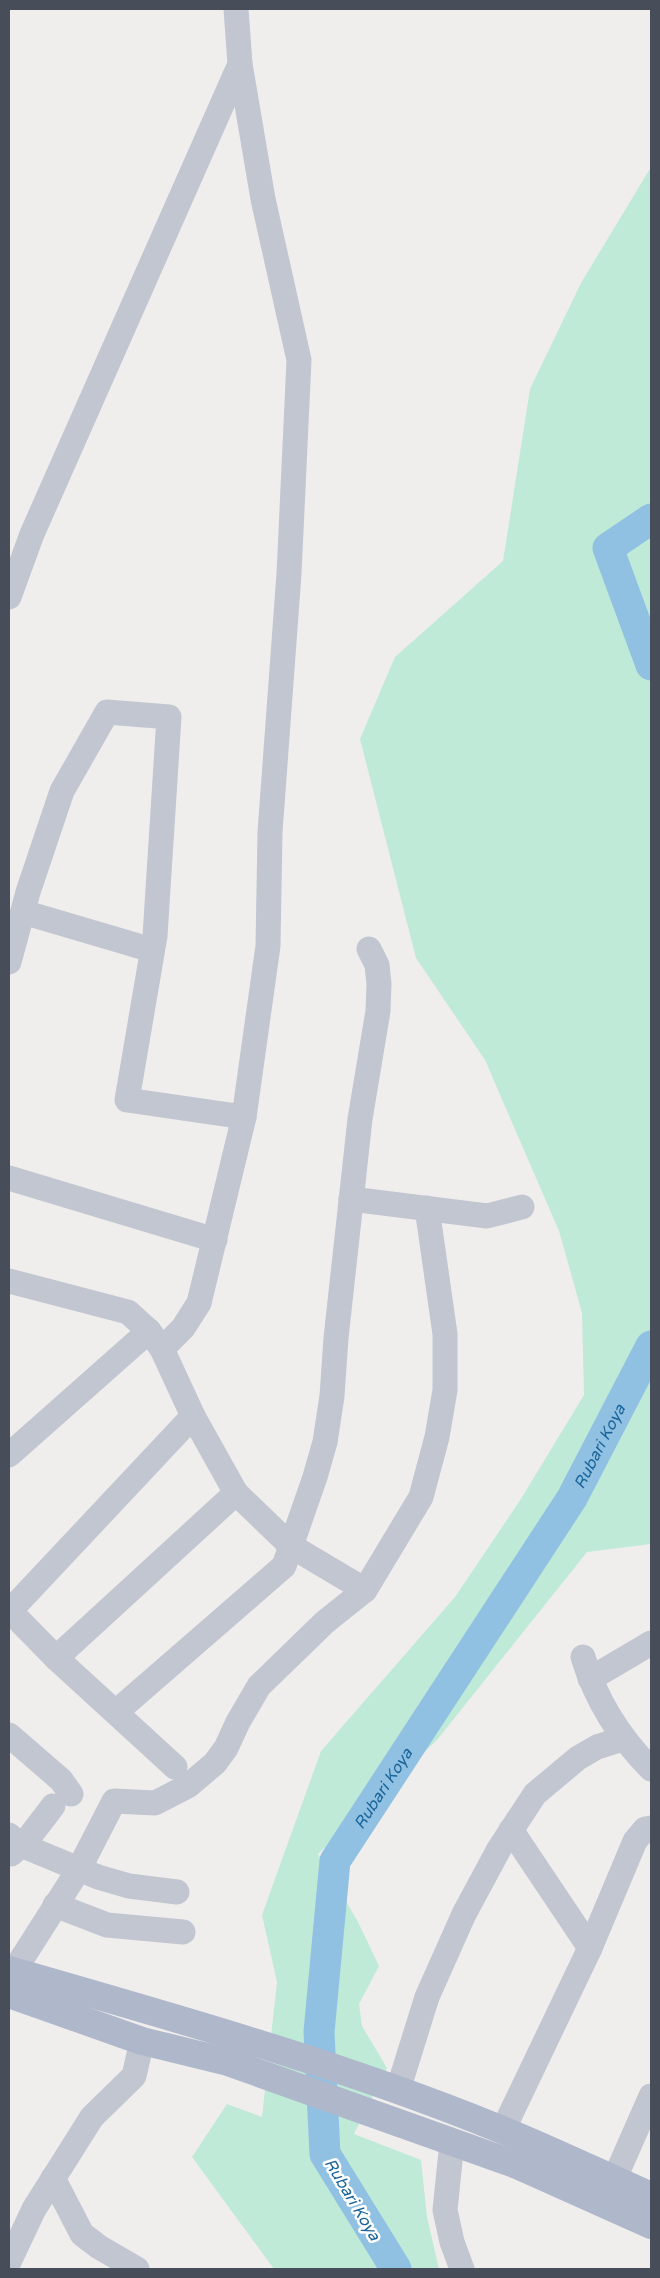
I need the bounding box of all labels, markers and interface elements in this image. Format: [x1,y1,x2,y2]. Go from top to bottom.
water label: Rubari Koya [570,1400,630,1492]
water label: Rubari Koya [350,1744,418,1833]
water label: Rubari Koya [320,2155,385,2245]

